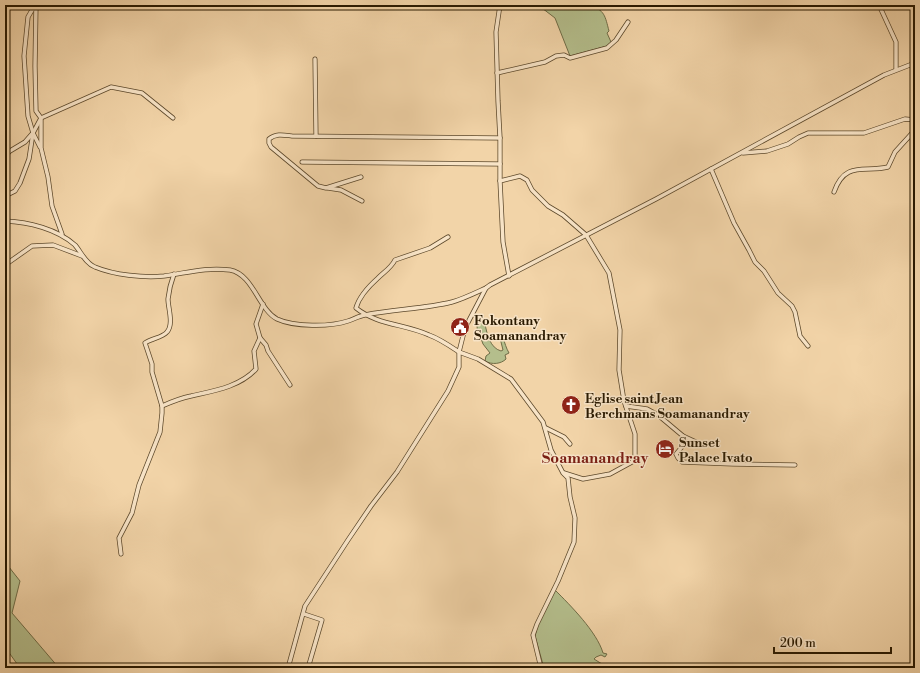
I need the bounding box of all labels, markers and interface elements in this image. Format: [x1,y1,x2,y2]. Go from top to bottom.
place label: Fokontany Soamanandray [474,313,567,344]
public building icon: Fokontany Soamanandray [449,316,471,338]
place label: Eglise saint Jean Berchmans Soamanandray [585,391,750,422]
church icon: Eglise saint Jean Berchmans Soamanandray [560,394,582,416]
place label: Sunset Palace Ivato [679,435,753,466]
hotel icon: Sunset Palace Ivato [654,438,676,460]
district label: Soamanandray [542,449,649,468]
scale bar [774,629,891,655]
text: 200 m [780,636,816,651]

